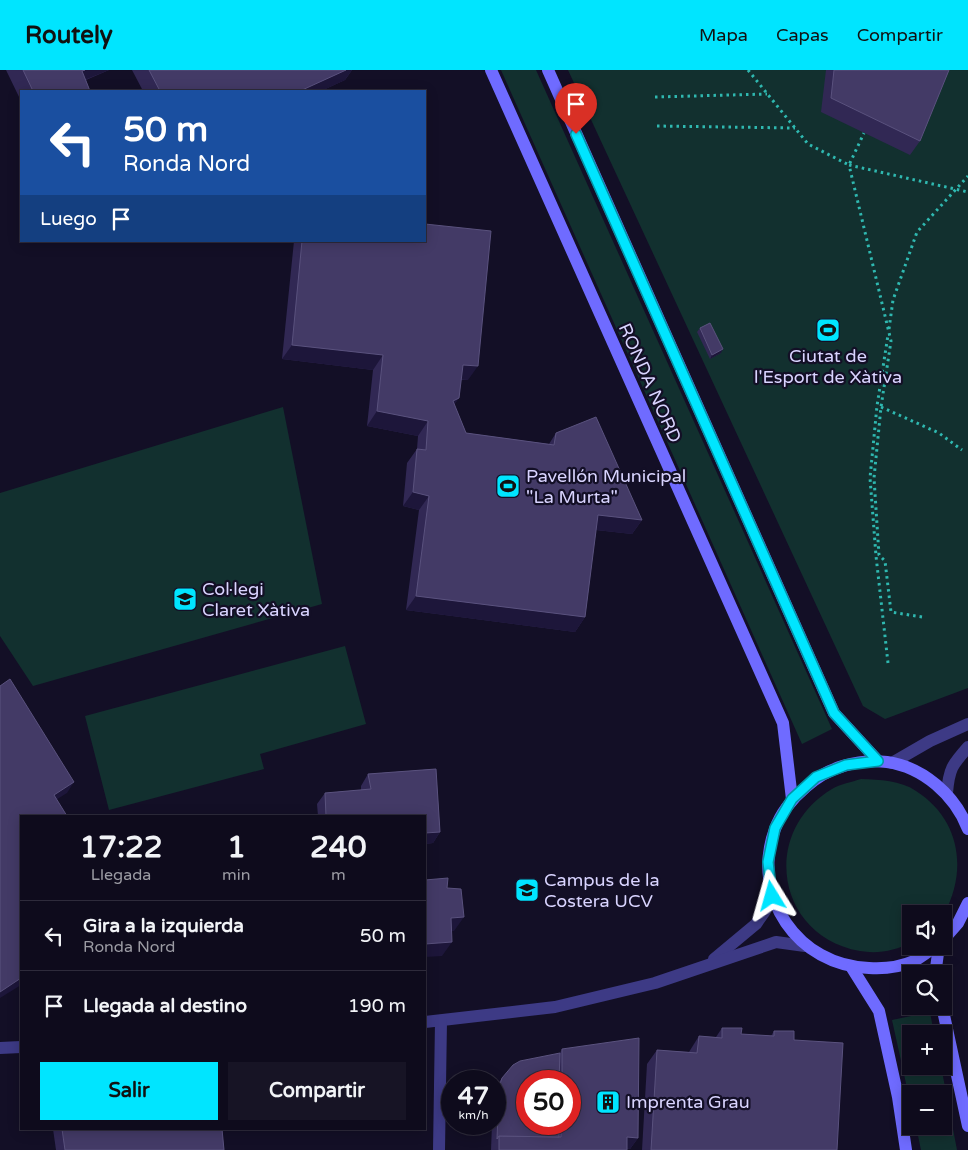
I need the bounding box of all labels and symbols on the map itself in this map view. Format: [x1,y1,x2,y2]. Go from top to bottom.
pin [555,83,597,134]
sports icon: Ciutat de l'Esport de Xàtiva [815,317,841,343]
street label: RONDA NORD [614,320,686,446]
place label: Ciutat de l'Esport de Xàtiva [754,345,902,388]
place label: Pavellón Municipal "La Murta" [526,465,686,508]
sports icon: Pavellón Municipal "La Murta" [495,473,521,499]
place label: Col·legi Claret Xàtiva [202,578,310,621]
school or university icon: Col·legi Claret Xàtiva [172,586,198,612]
place label: Campus de la Costera UCV [544,869,660,912]
position arrow [745,869,797,921]
school or university icon: Campus de la Costera UCV [514,877,540,903]
speed limit sign: 50 [516,1070,581,1135]
building icon: Imprenta Grau [595,1089,621,1115]
place label: Imprenta Grau [626,1091,750,1113]

